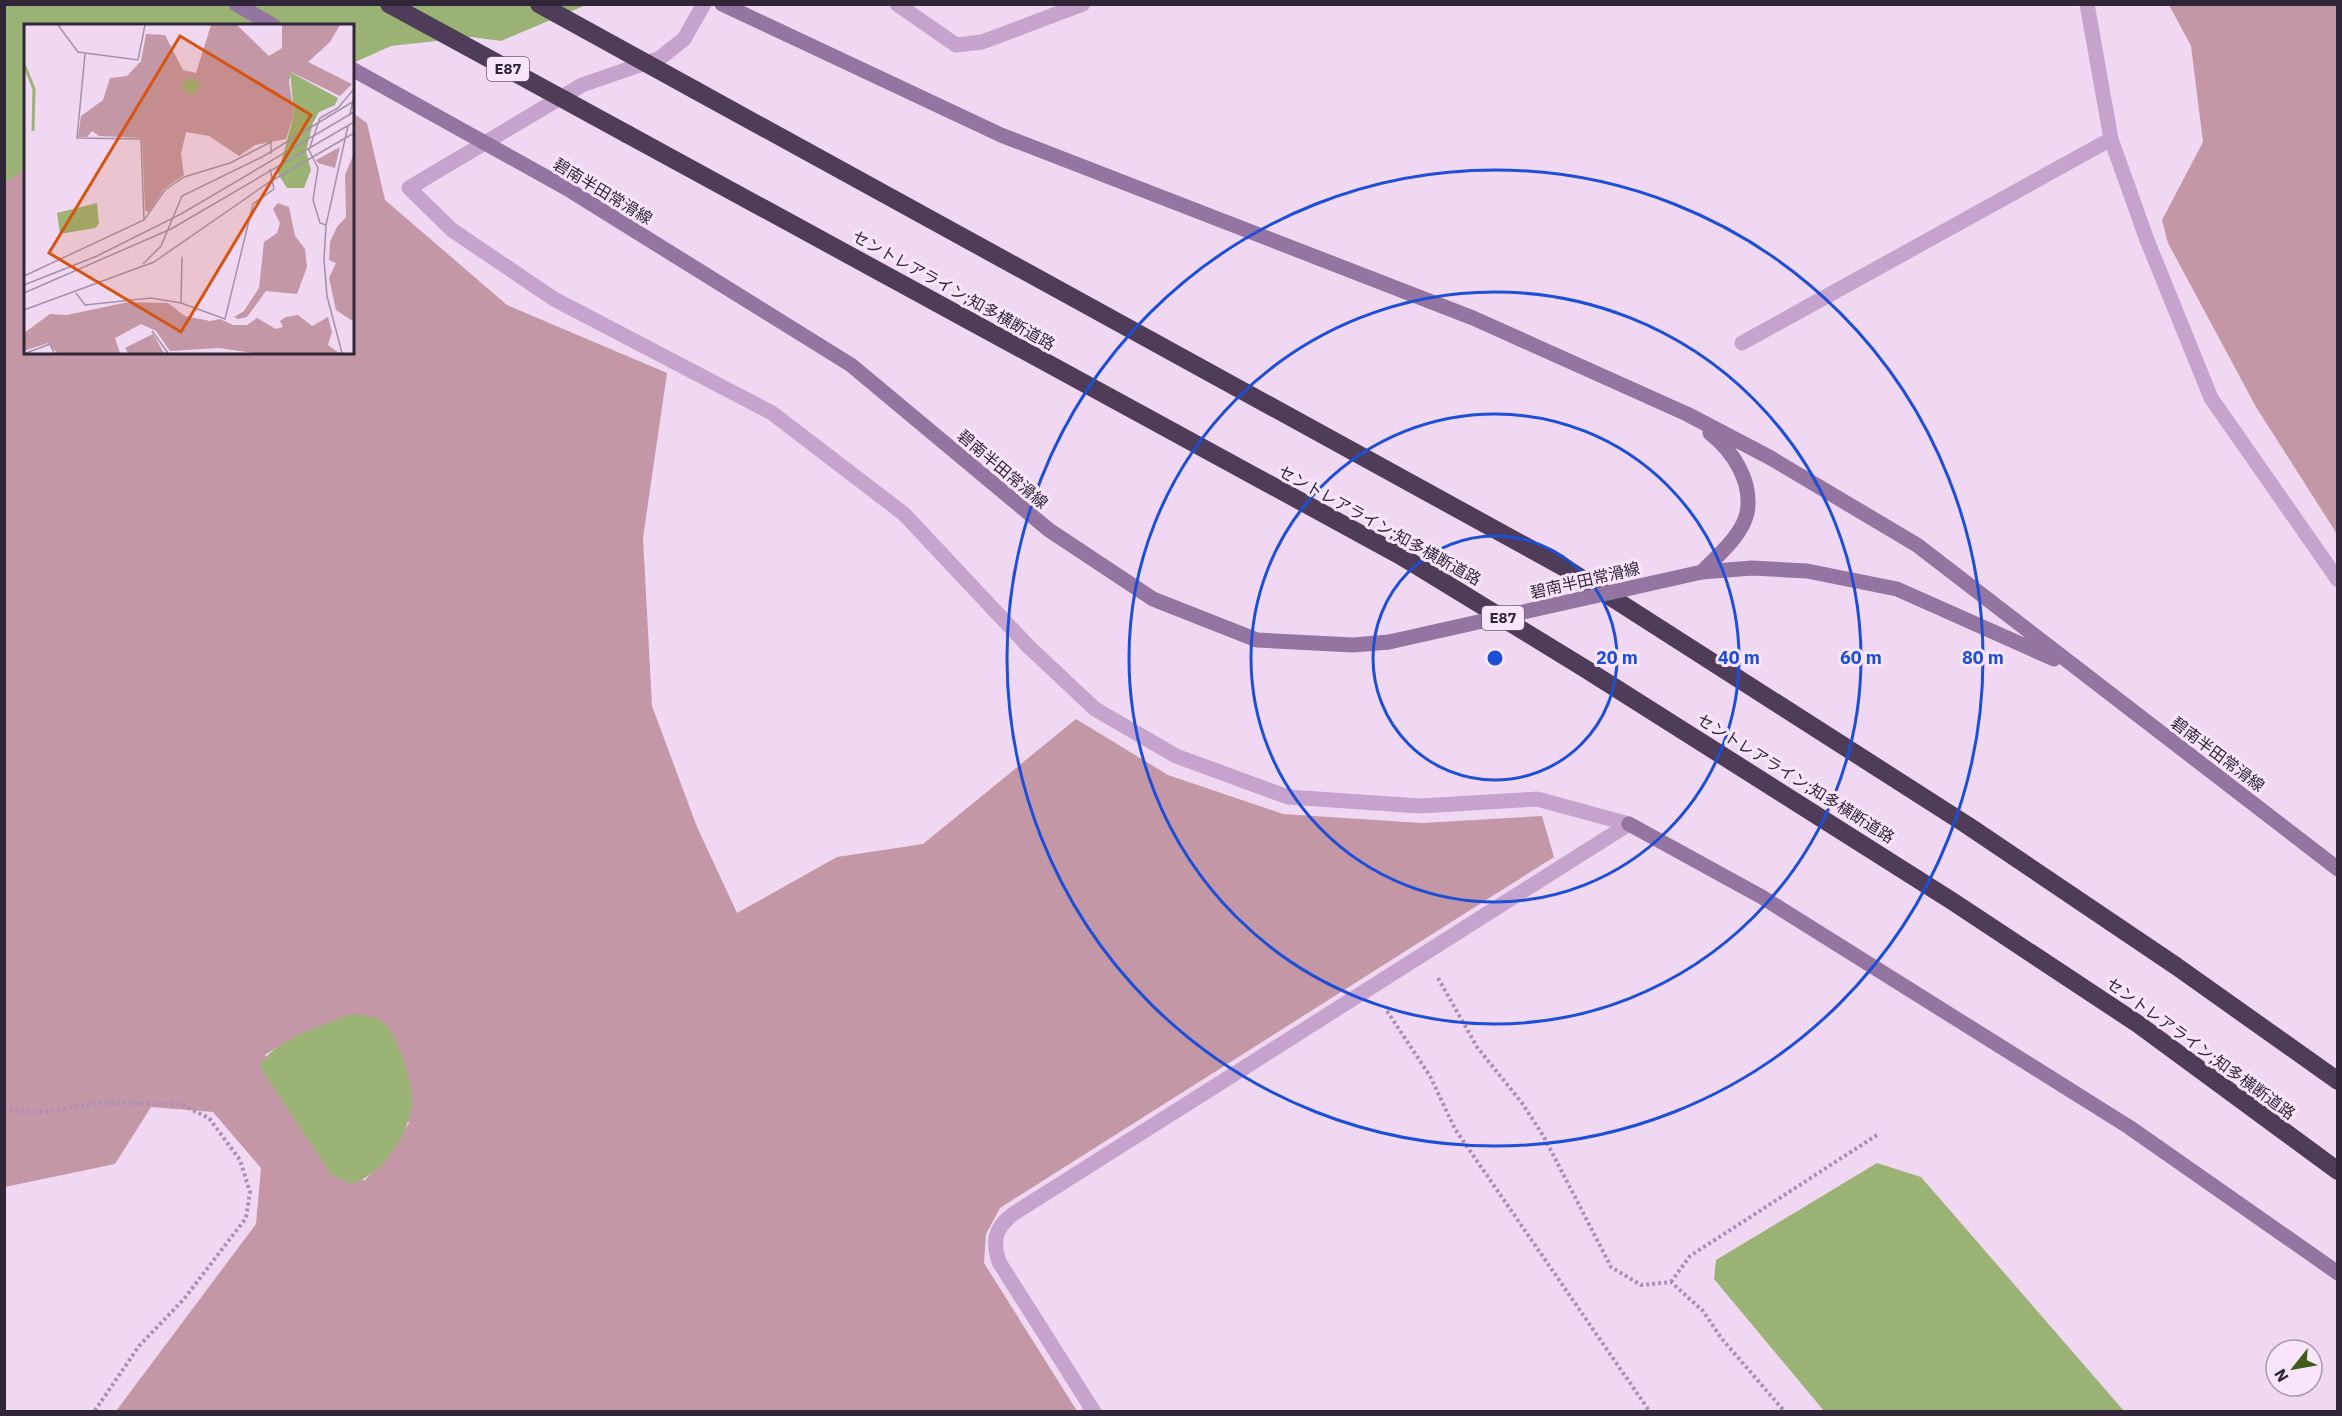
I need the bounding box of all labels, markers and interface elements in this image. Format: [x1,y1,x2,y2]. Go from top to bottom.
inset map [24,24,354,354]
road number: E87 [487,57,529,81]
street label: 碧南半田常滑線 [550,154,656,228]
street label: セントレアライン;知多横断道路 [849,226,1059,354]
street label: 碧南半田常滑線 [954,425,1052,513]
street label: セントレアライン;知多横断道路 [1275,461,1485,589]
street label: 碧南半田常滑線 [1528,558,1642,602]
road number: E87 [1482,606,1524,630]
text: 20 m [1596,646,1638,669]
text: 40 m [1718,646,1760,669]
text: 60 m [1840,646,1882,669]
text: 80 m [1962,646,2004,669]
centre of rings [1485,648,1505,668]
street label: セントレアライン;知多横断道路 [1694,709,1898,847]
street label: 碧南半田常滑線 [2167,712,2269,796]
street label: セントレアライン;知多横断道路 [2103,973,2299,1123]
north arrow [2264,1338,2324,1398]
text: N [2270,1366,2293,1386]

